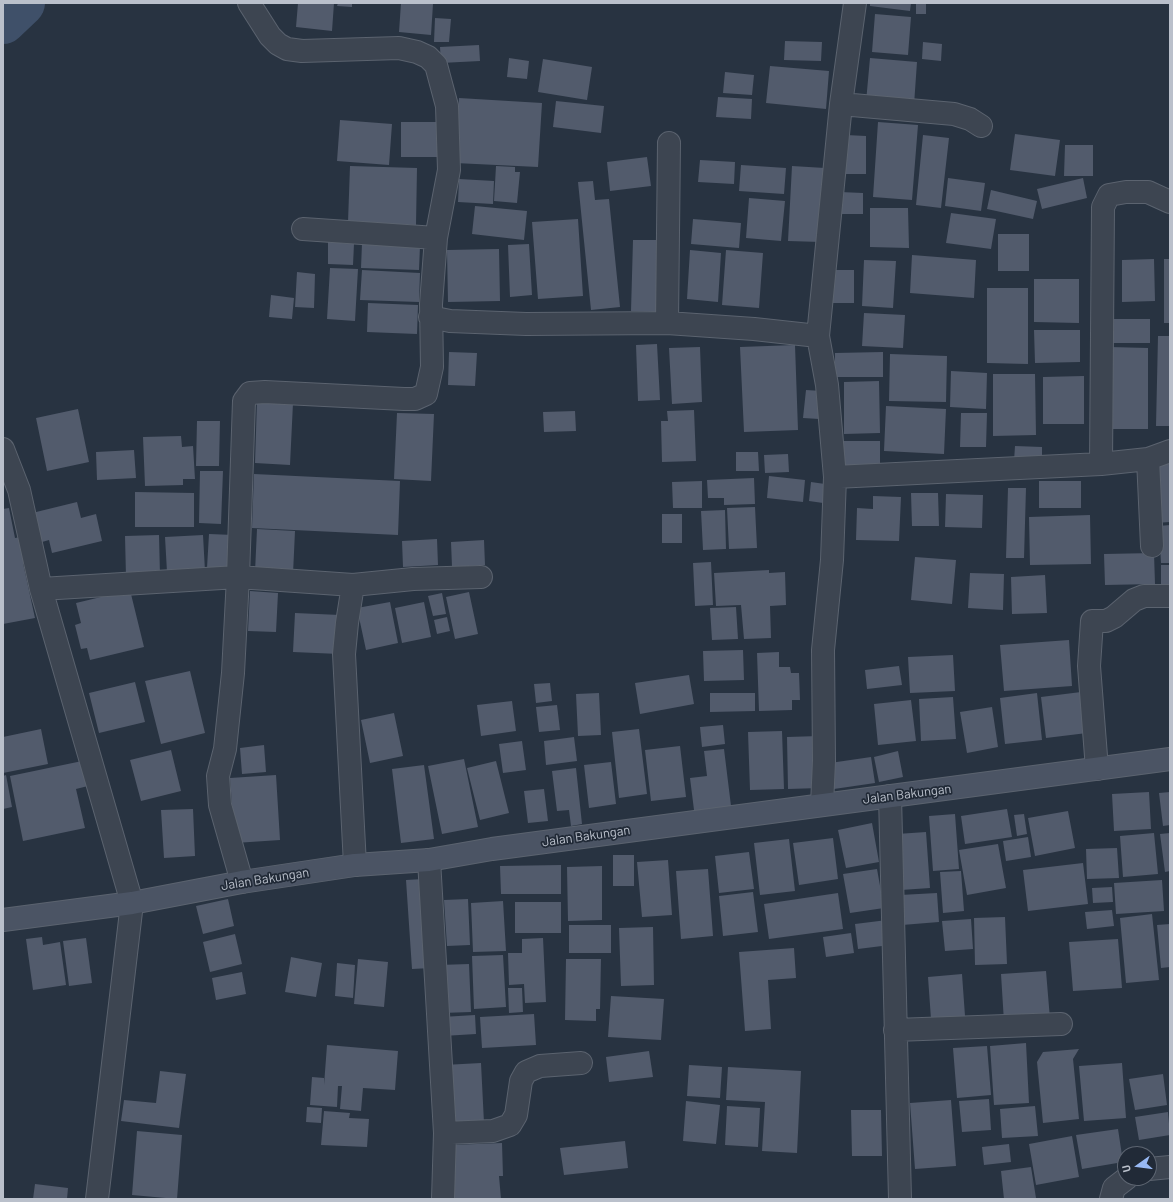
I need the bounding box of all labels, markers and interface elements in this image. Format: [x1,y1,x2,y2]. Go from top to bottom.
street label: Jalan Bakungan [862,781,952,807]
street label: Jalan Bakungan [541,822,631,850]
street label: Jalan Bakungan [220,864,310,894]
north arrow [1117,1146,1157,1186]
text: U [1119,1164,1133,1174]

